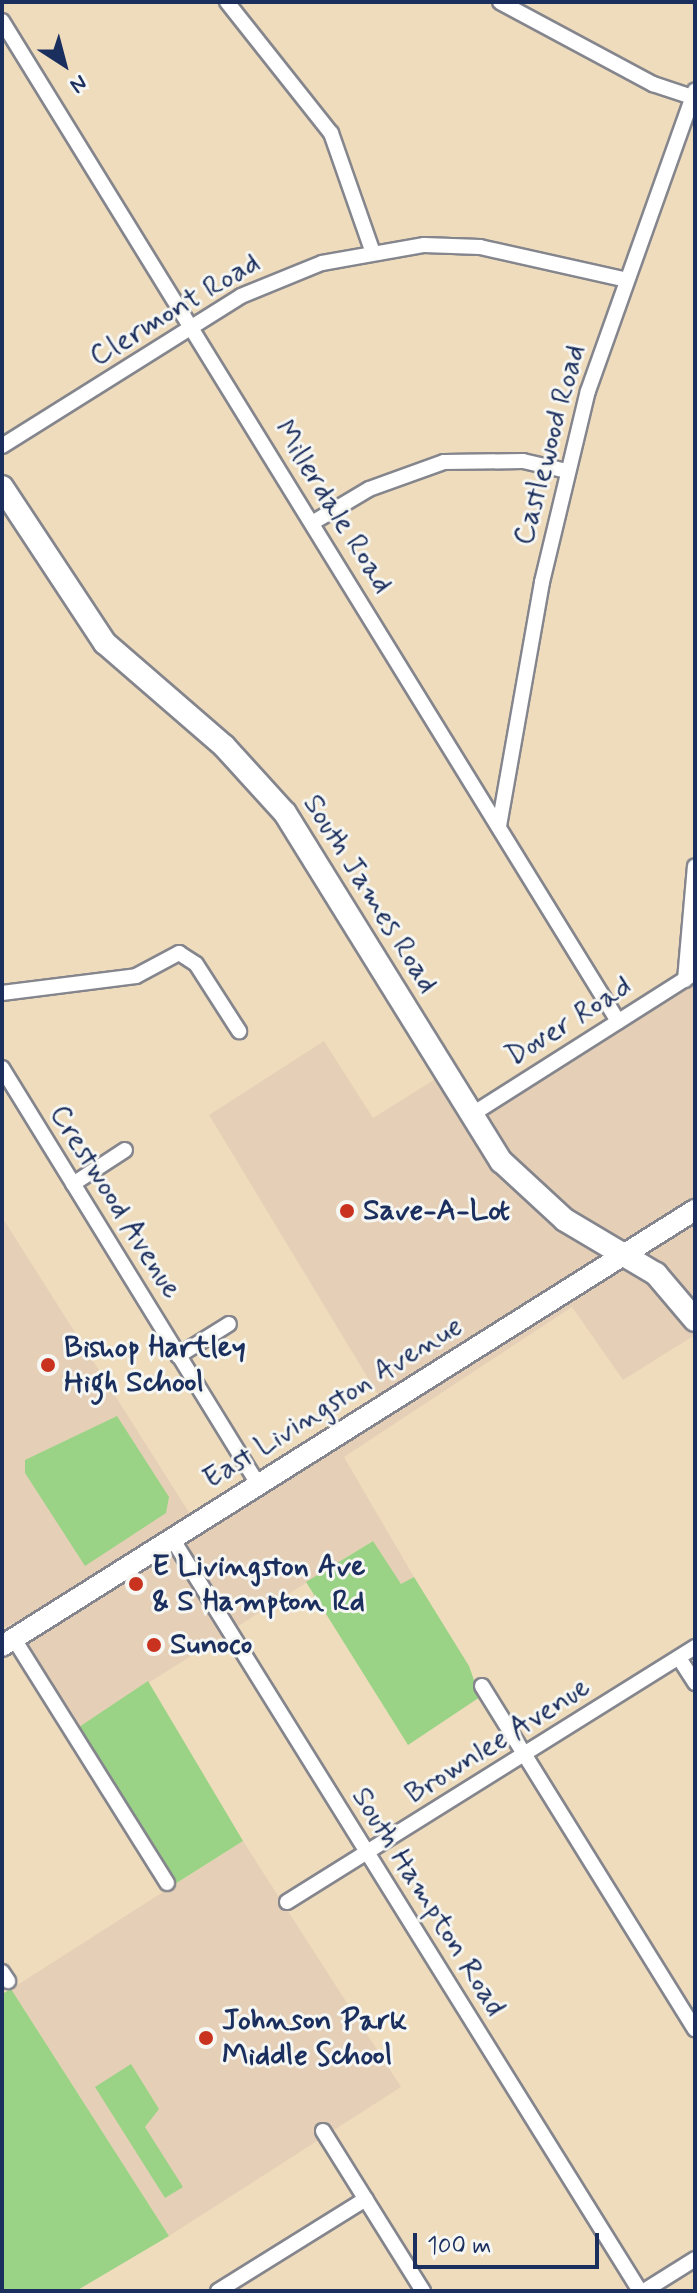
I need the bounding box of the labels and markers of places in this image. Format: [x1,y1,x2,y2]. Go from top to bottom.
place label: Save-A-Lot [363,1193,510,1229]
marker: Save-A-Lot [338,1202,356,1220]
place label: Bishop Hartley High School [64,1330,247,1400]
marker: Bishop Hartley High School [39,1356,57,1374]
place label: E Livingston Ave & S Hampton Rd [152,1549,363,1620]
marker: E Livingston Ave & S Hampton Rd [127,1575,145,1593]
place label: Sunoco [170,1627,252,1663]
marker: Sunoco [145,1636,163,1654]
place label: Johnson Park Middle School [222,2003,399,2074]
marker: Johnson Park Middle School [197,2029,215,2047]

